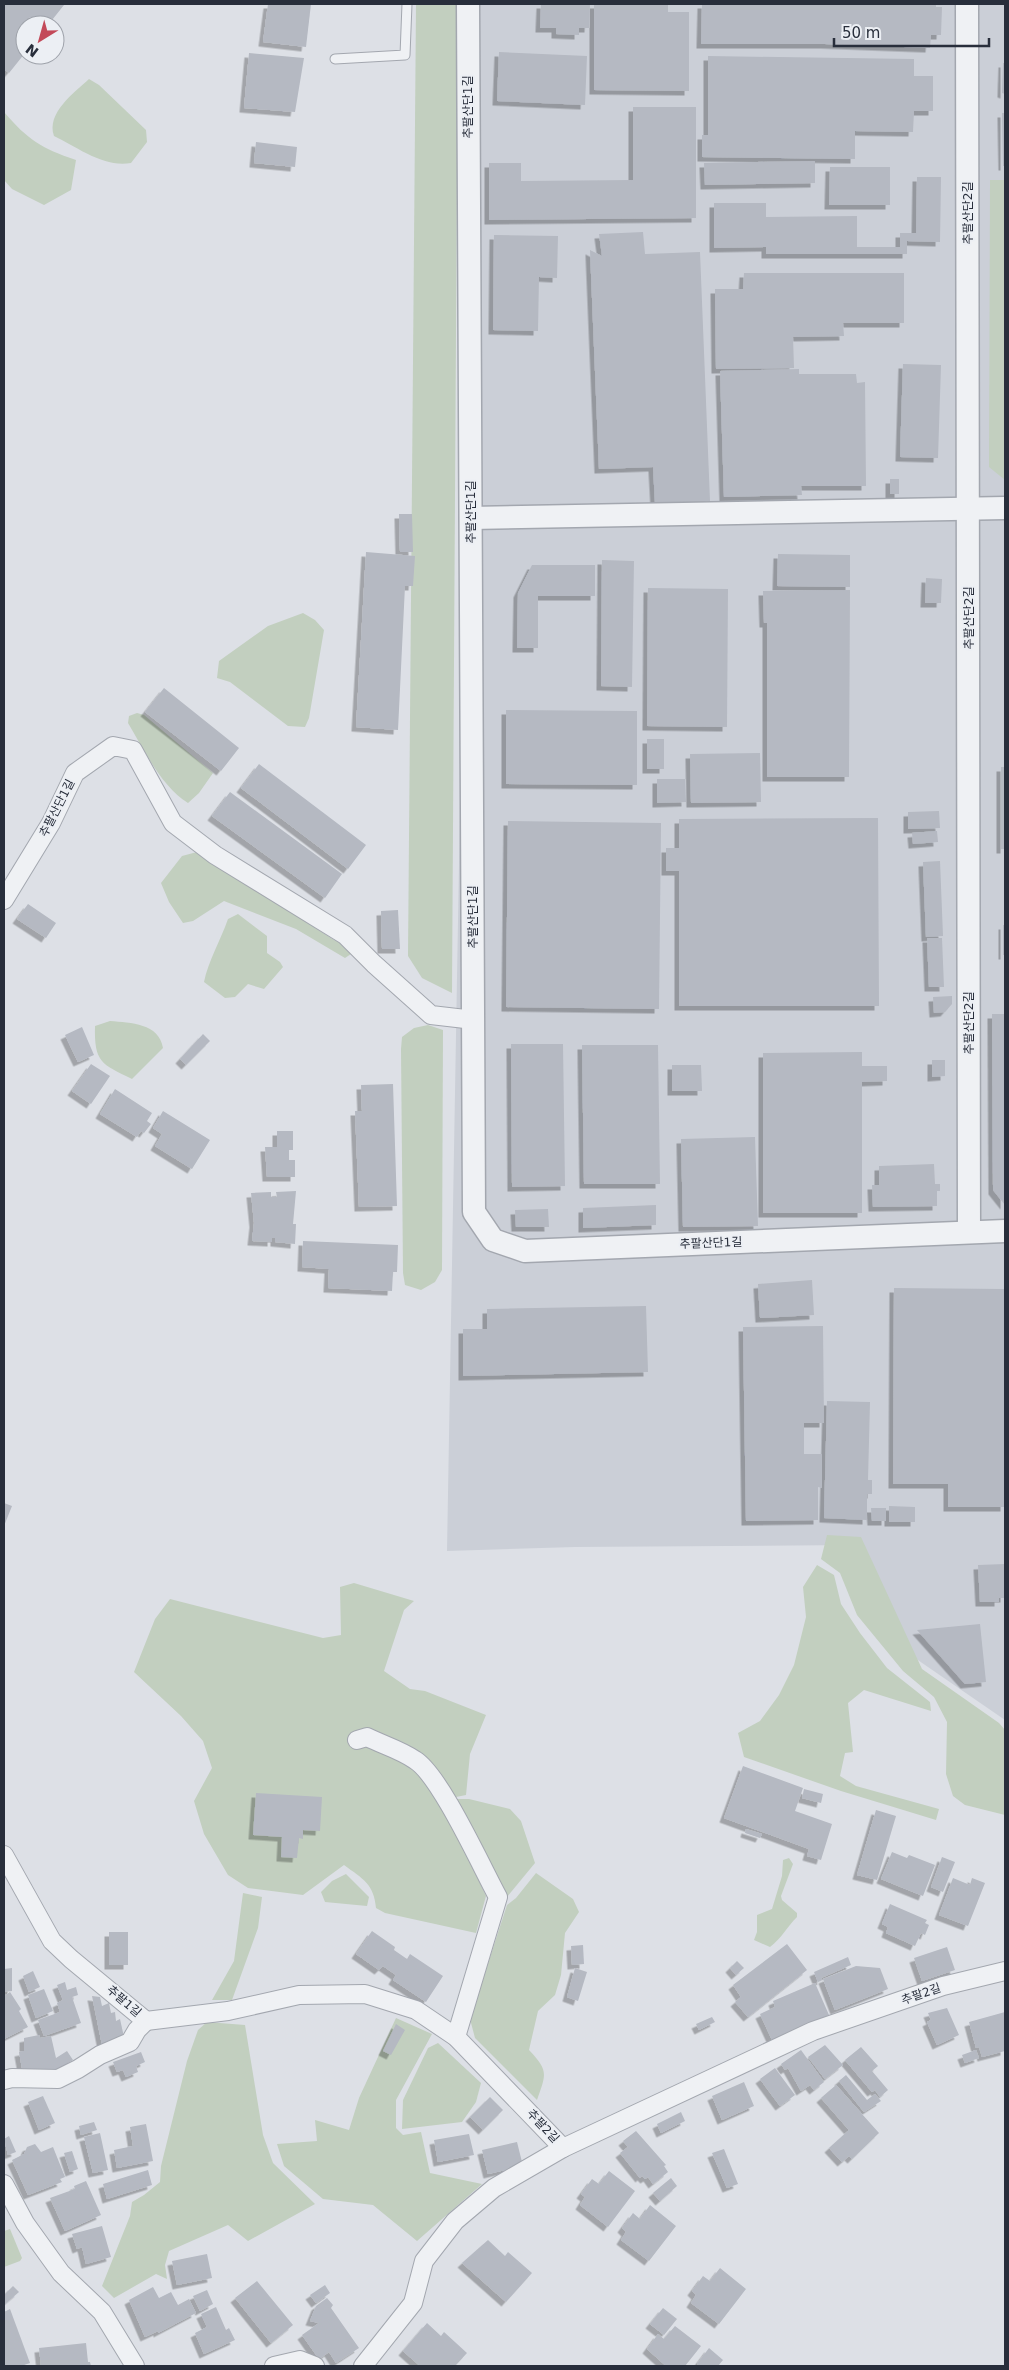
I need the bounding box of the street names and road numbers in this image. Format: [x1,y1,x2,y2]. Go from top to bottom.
street label: 추팔산단1길 [461,76,475,138]
street label: 추팔산단2길 [961,182,975,244]
street label: 추팔산단1길 [464,481,478,543]
street label: 추팔산단2길 [962,587,976,649]
street label: 추팔산단1길 [36,777,78,839]
street label: 추팔산단1길 [466,886,480,948]
street label: 추팔산단2길 [962,992,976,1054]
street label: 추팔산단1길 [679,1235,743,1251]
street label: 추팔2길 [899,1981,943,2007]
street label: 추팔1길 [104,1982,144,2020]
street label: 추팔2길 [524,2106,562,2146]

